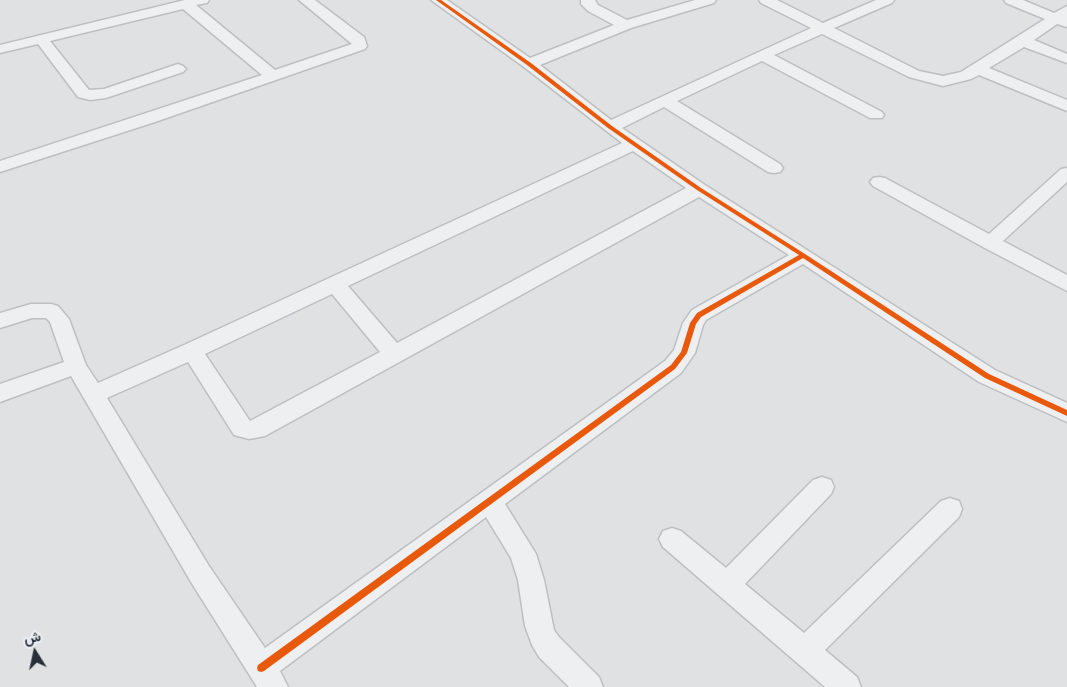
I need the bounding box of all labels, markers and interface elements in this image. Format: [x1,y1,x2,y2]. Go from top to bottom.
north arrow [10,627,60,677]
text: ش [23,627,42,647]

